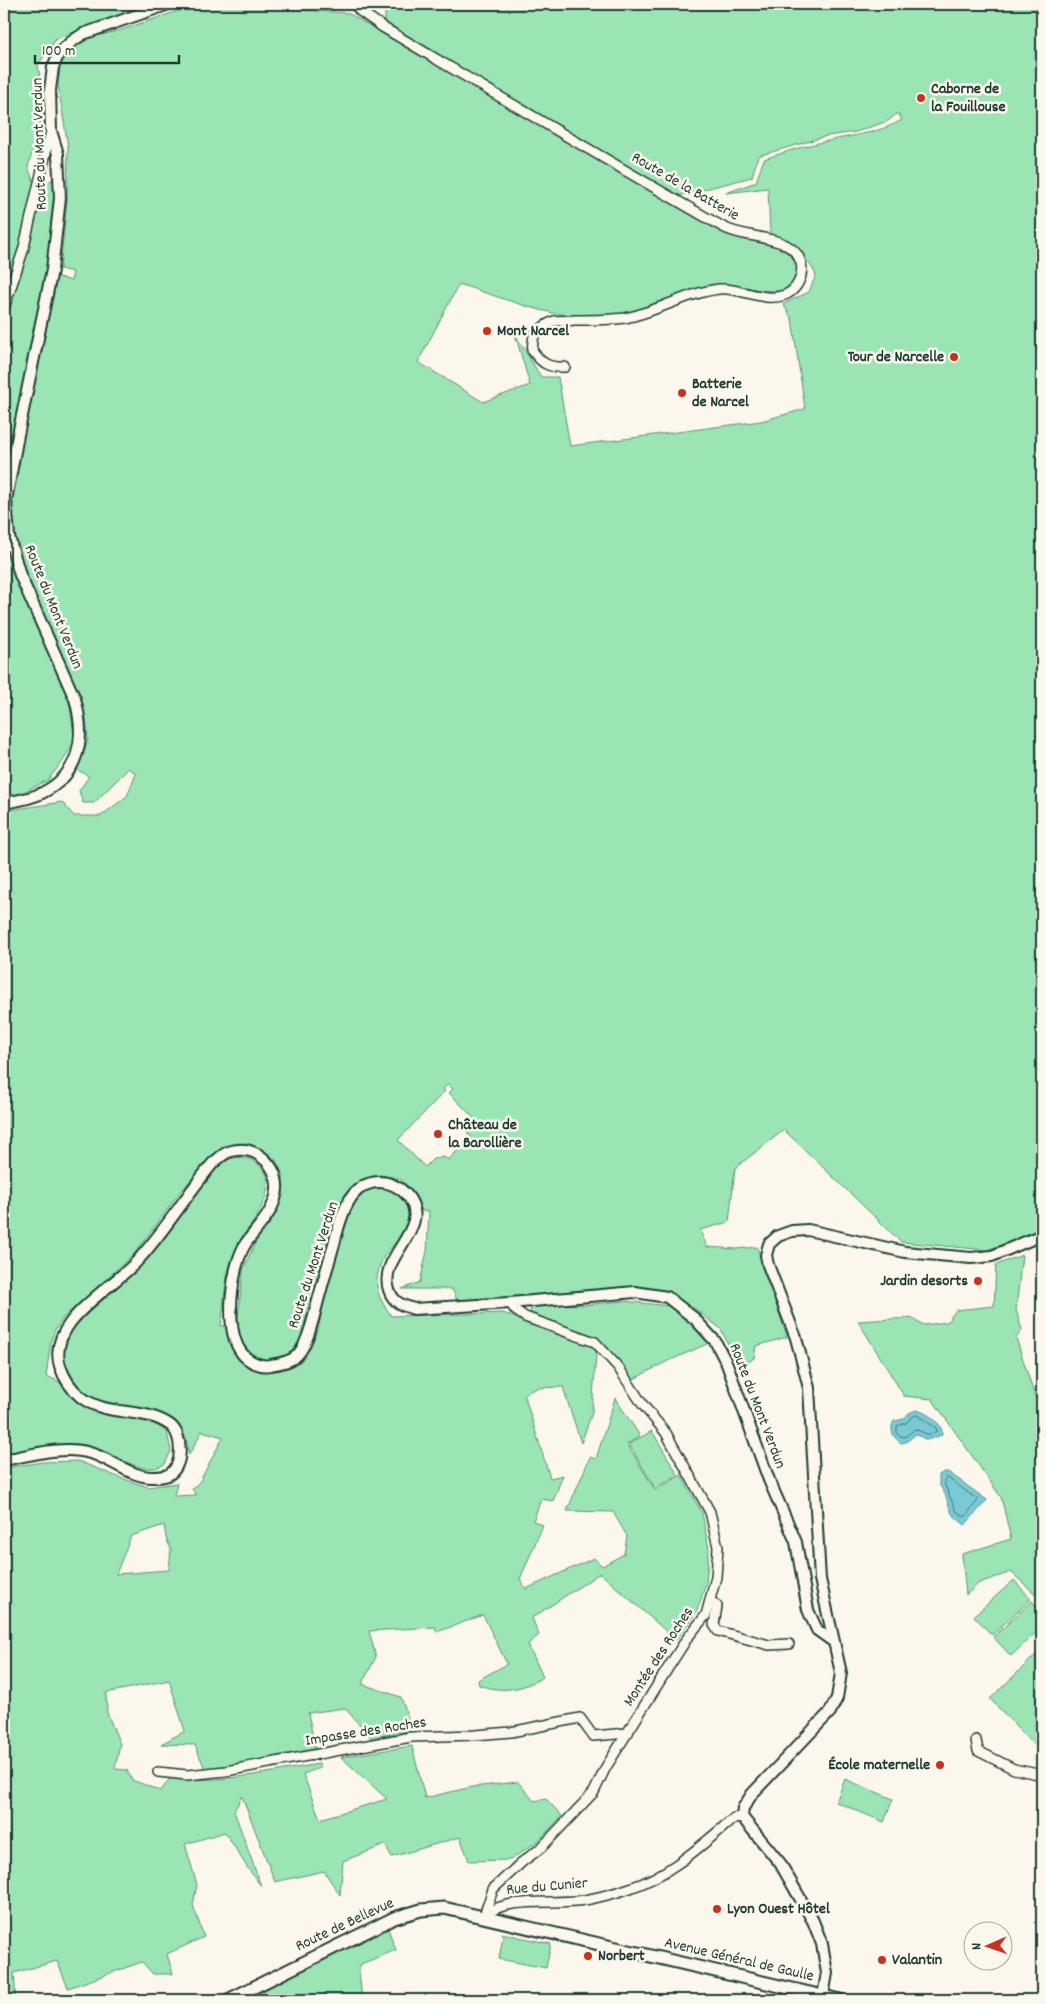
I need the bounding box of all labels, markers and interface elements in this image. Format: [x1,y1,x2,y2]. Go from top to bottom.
scale bar [35,32,179,64]
text: 100 m [42,41,75,63]
street label: Route du Mont Verdun [26,77,54,211]
place label: Caborne de la Fouillouse [931,78,1005,119]
marker: Caborne de la Fouillouse [915,92,927,104]
street label: Route de la Batterie [627,147,743,227]
place label: Mont Narcel [497,320,569,343]
marker: Mont Narcel [481,325,493,337]
place label: Tour de Narcelle [848,346,944,369]
marker: Tour de Narcelle [948,351,960,363]
place label: Batterie de Narcel [692,373,749,414]
marker: Batterie de Narcel [676,387,688,399]
street label: Route du Mont Verdun [18,541,88,673]
place label: Château de la Barollière [448,1114,522,1155]
marker: Château de la Barollière [432,1128,444,1140]
street label: Route du Mont Verdun [283,1198,345,1332]
place label: Jardin desorts [880,1270,968,1293]
marker: Jardin desorts [972,1275,984,1287]
street label: Route du Mont Verdun [723,1340,791,1472]
street label: Montée des Roches [618,1602,700,1711]
street label: Impasse des Roches [304,1711,429,1753]
place label: École maternelle [828,1754,930,1777]
marker: École maternelle [934,1759,946,1771]
street label: Rue du Cunier [505,1872,589,1902]
street label: Route de Bellevue [292,1892,398,1958]
place label: Lyon Ouest Hôtel [727,1898,830,1921]
marker: Lyon Ouest Hôtel [711,1903,723,1915]
north arrow [964,1922,1014,1972]
street label: Avenue Général de Gaulle [662,1932,816,1988]
text: N [967,1942,987,1950]
place label: Norbert [598,1945,645,1968]
place label: Valantin [892,1949,942,1972]
marker: Norbert [582,1950,594,1962]
marker: Valantin [876,1954,888,1966]

